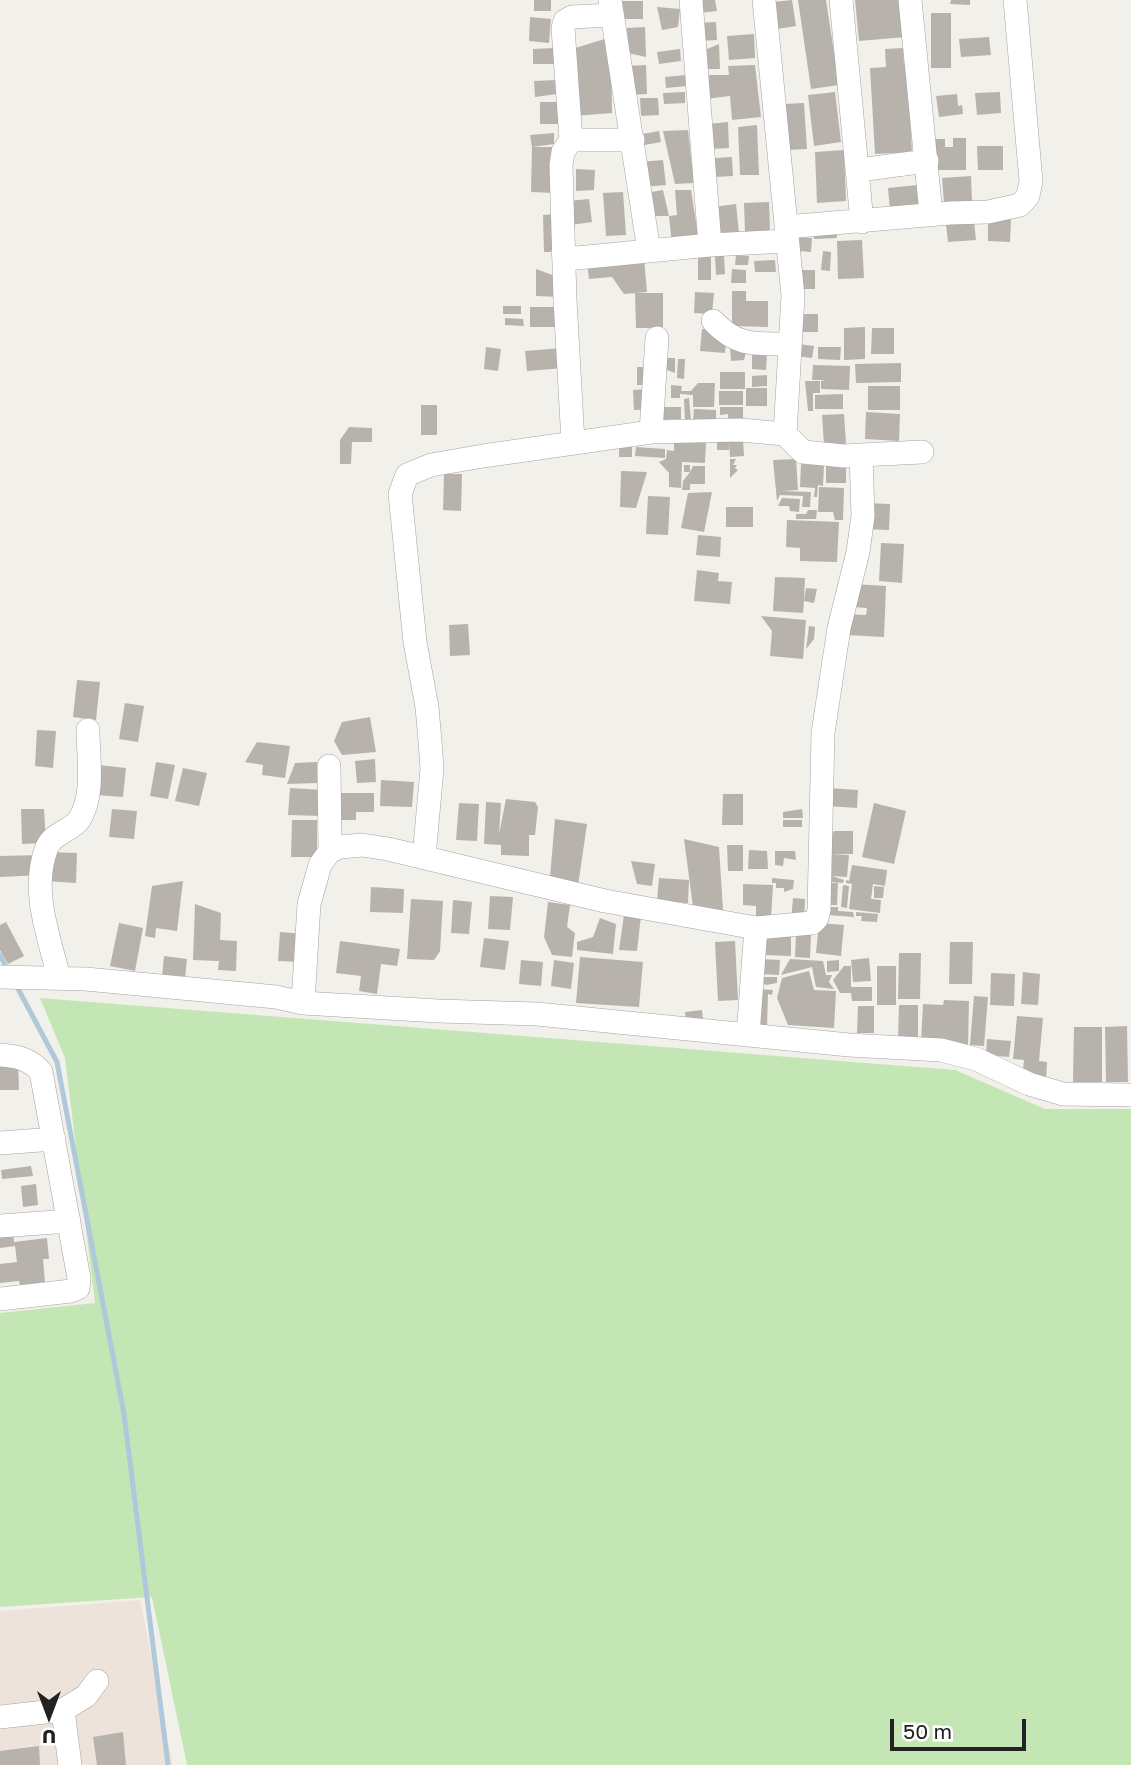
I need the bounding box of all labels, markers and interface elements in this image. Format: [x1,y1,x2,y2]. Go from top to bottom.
north arrow [14,1681,84,1751]
scale bar [893,1706,1030,1750]
text: 50 m [903,1718,952,1744]
text: U [42,1726,56,1749]

